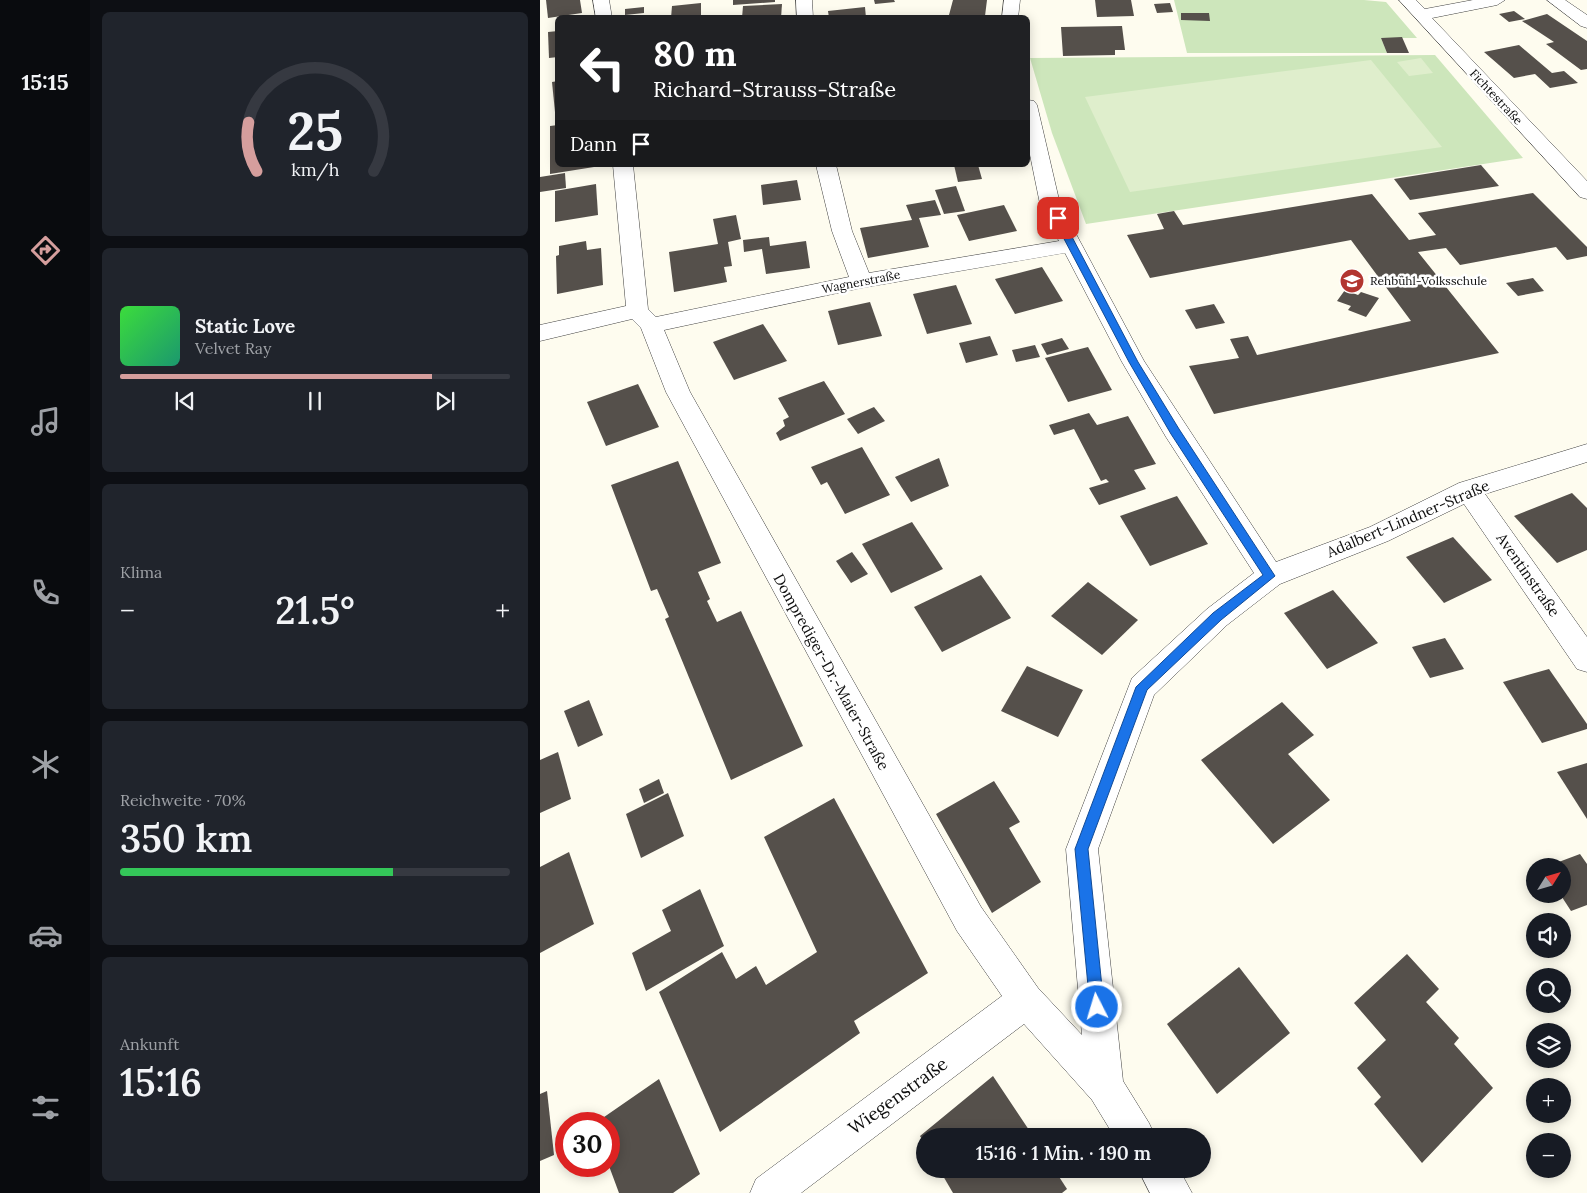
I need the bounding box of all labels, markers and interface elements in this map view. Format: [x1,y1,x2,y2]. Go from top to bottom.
text: 80 m [653,31,737,76]
icon: left [570,35,635,100]
street label: Fichtestraße [1467,66,1526,128]
text: 15:15 [21,68,69,96]
text: Richard-Strauss-Straße [653,75,896,103]
text: 25 [287,98,343,164]
icon: arrive [627,130,655,158]
text: Dann [570,132,617,156]
text: km/h [291,158,339,181]
pin [1037,197,1079,239]
icon: arrive [1044,204,1072,232]
icon: directions [28,233,63,268]
street label: Wagnerstraße [820,266,902,296]
school or university icon: Rehbühl-Volksschule [1339,268,1365,294]
place label: Rehbühl-Volksschule [1370,273,1487,288]
text: Static Love [195,314,295,338]
text: Velvet Ray [195,338,271,358]
icon: previous [171,387,199,415]
icon: pause [301,387,329,415]
icon: next [431,387,459,415]
icon: music [28,404,63,439]
street label: Adalbert-Lindner-Straße [1323,476,1492,562]
street label: Aventinstraße [1492,528,1564,620]
text: Klima [120,562,162,582]
street label: Domprediger-Dr.-Maier-Straße [769,570,893,773]
icon: phone [28,575,63,610]
text: 21.5° [275,586,355,634]
text: − [120,593,135,629]
text: + [495,593,510,629]
icon: climate [28,747,63,782]
text: Reichweite · 70% [120,790,246,810]
text: 350 km [120,814,252,862]
north arrow [1526,858,1571,902]
map controls [1526,858,1571,1178]
button: sound [1526,913,1571,958]
icon: car [28,918,63,953]
button: search [1526,968,1571,1013]
position arrow [1070,980,1122,1032]
button: layers [1526,1023,1571,1068]
text: Ankunft [120,1034,179,1054]
street label: Wiegenstraße [844,1052,952,1139]
text: 15:16 [120,1058,202,1106]
button: + [1526,1078,1571,1123]
icon: filters [28,1090,63,1125]
speed limit sign: 30 [555,1112,620,1177]
button: − [1526,1133,1571,1178]
text: 15:16 · 1 Min. · 190 m [976,1141,1151,1165]

